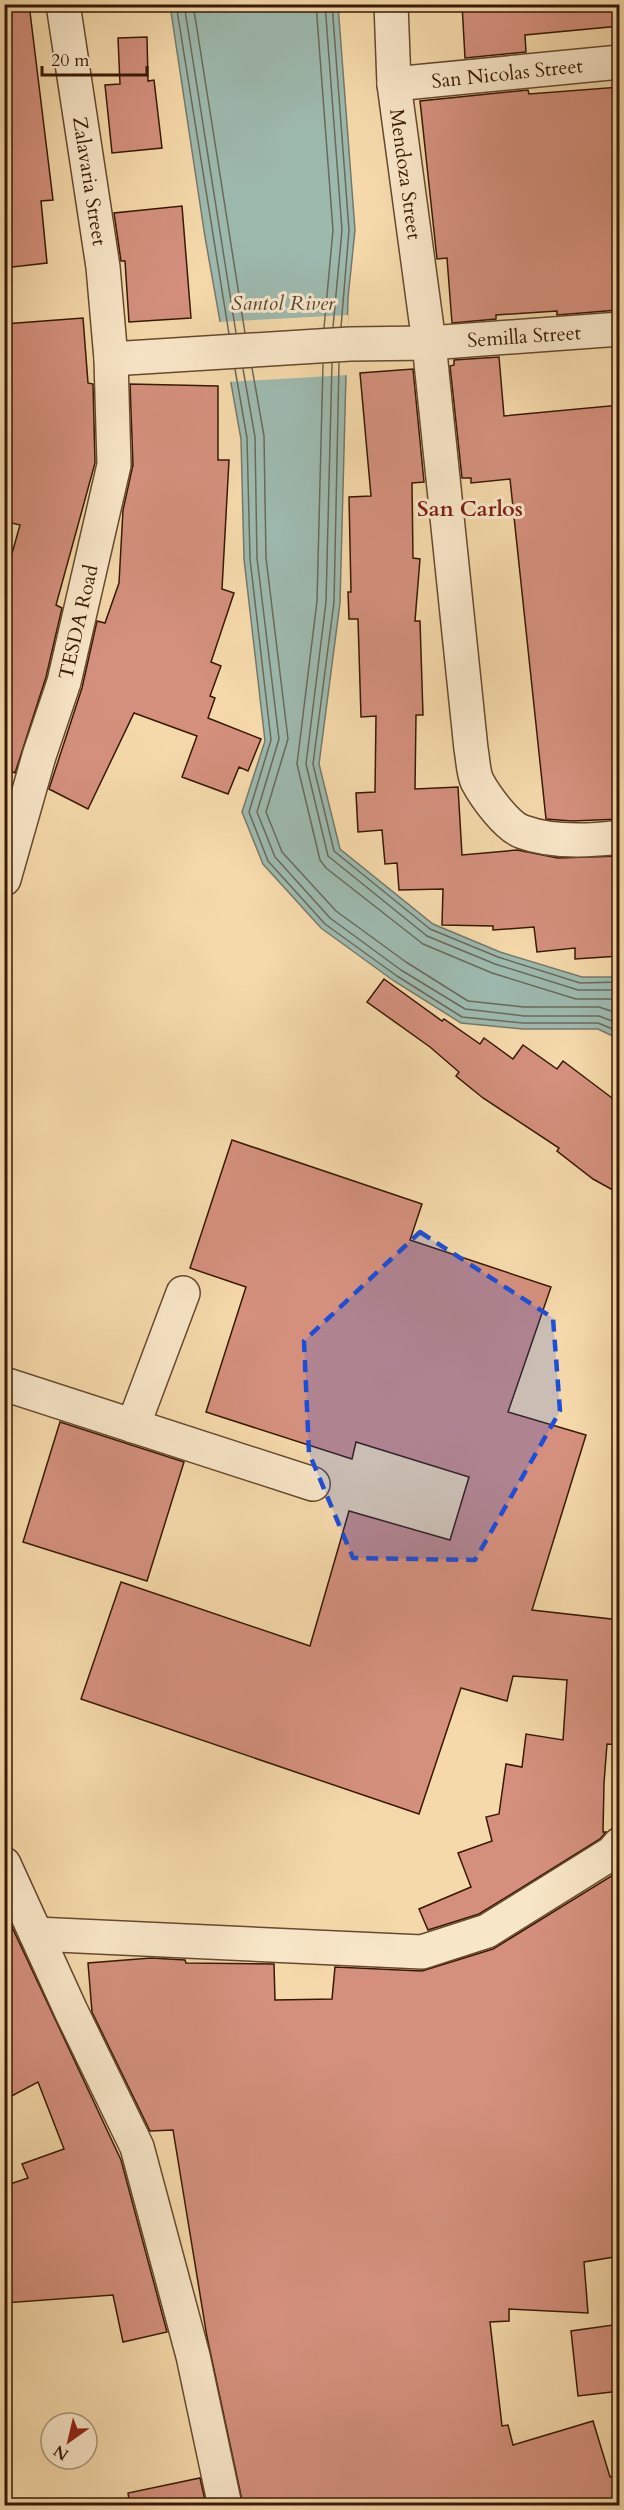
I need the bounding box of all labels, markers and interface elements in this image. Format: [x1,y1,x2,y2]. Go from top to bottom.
scale bar [42,39,147,77]
text: 20 m [51,48,90,73]
street label: San Nicolas Street [430,52,585,95]
street label: Mendoza Street [383,107,428,242]
street label: Zalavaria Street [66,115,113,248]
water label: Santol River [231,289,336,318]
street label: Semilla Street [466,319,582,354]
district label: San Carlos [417,494,523,524]
street label: TESDA Road [52,562,105,682]
north arrow [39,2411,99,2471]
text: N [49,2440,73,2466]

